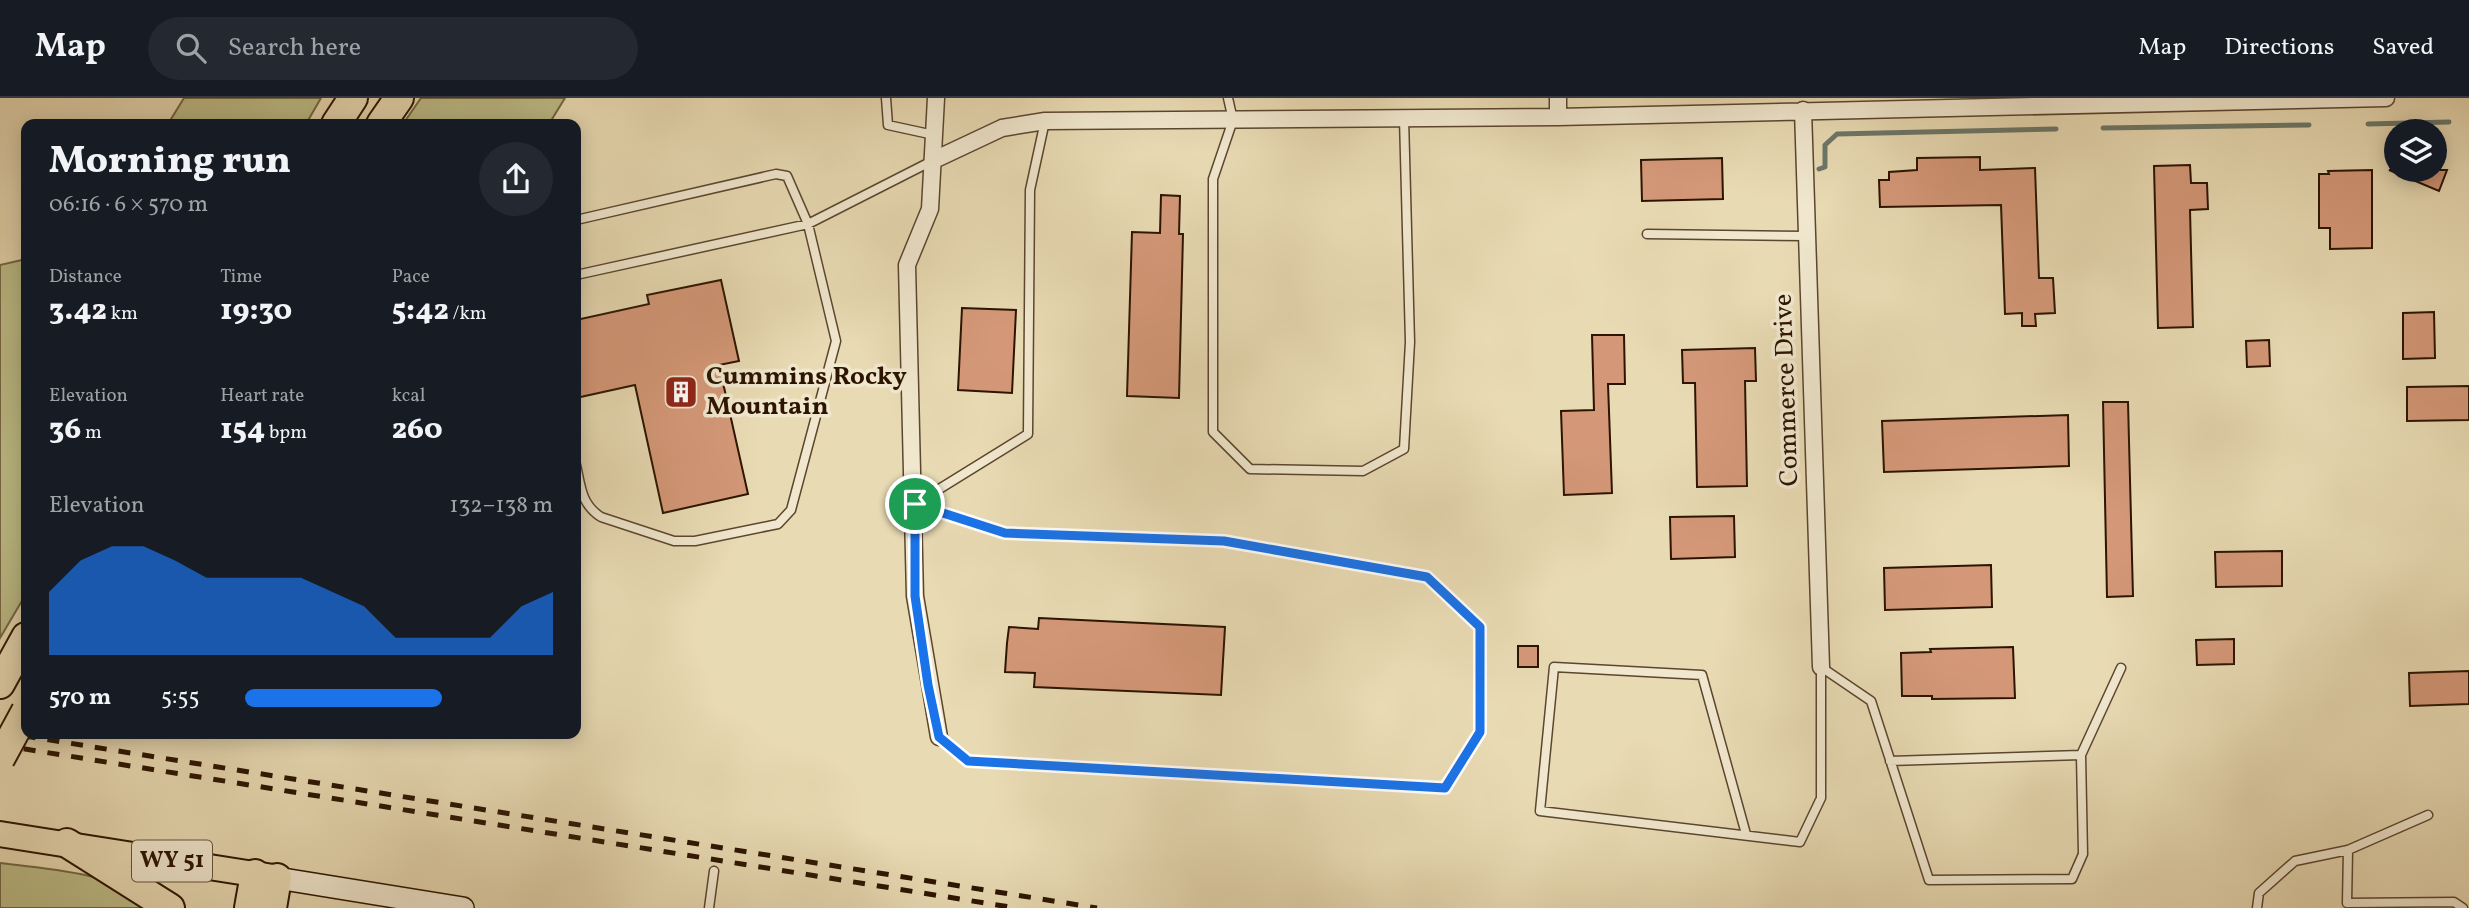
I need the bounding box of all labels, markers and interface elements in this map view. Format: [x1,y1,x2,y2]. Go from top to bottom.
search box [148,17,638,80]
text: Map [35,25,106,71]
icon: search [172,29,210,67]
text: Search here [228,30,361,66]
text: Map [2138,31,2186,65]
text: Directions [2224,31,2334,65]
text: Saved [2372,31,2434,65]
map controls [2384,119,2447,182]
button: layers [2384,119,2447,182]
text: Morning run [49,136,291,189]
button: share [479,142,553,216]
text: 06:16 · 6 × 570 m [49,189,208,221]
text: Distance [49,264,122,290]
text: Time [220,264,262,290]
text: Pace [392,264,430,290]
text: 3.42 [49,290,107,332]
text: 19:30 [220,290,292,332]
text: 5:42 [392,290,449,332]
street label: Commerce Drive [1766,293,1808,487]
text: km [107,301,138,327]
text: /km [449,301,487,327]
place label: Cummins Rocky Mountain [706,359,907,425]
building icon: Cummins Rocky Mountain [662,373,700,411]
text: Elevation [49,383,128,409]
text: Heart rate [220,383,304,409]
text: kcal [392,383,425,409]
text: 36 [49,409,81,451]
text: 154 [220,409,265,451]
text: 260 [392,409,443,451]
text: m [81,420,102,446]
text: bpm [265,420,307,446]
pin [885,474,945,534]
icon: arrive [896,485,934,523]
text: Elevation [49,490,145,522]
text: 132–138 m [450,490,553,522]
text: 570 m [49,682,111,714]
text: 5:55 [161,682,200,714]
road number: WY 51 [132,840,212,882]

